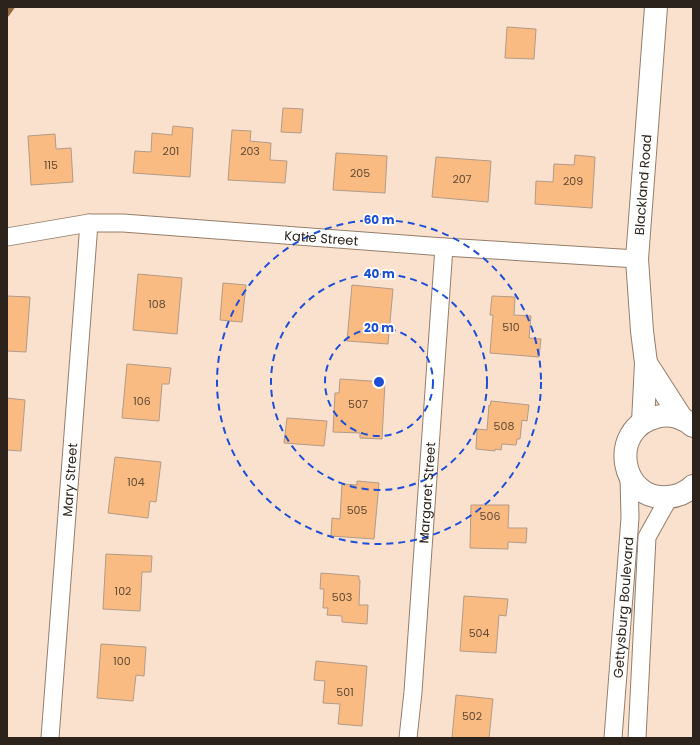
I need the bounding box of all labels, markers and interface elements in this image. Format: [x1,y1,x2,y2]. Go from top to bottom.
street label: Blackland Road [629,134,656,236]
house number: 201 [163,143,179,159]
house number: 203 [240,143,260,159]
house number: 115 [44,157,58,173]
house number: 205 [350,165,370,181]
house number: 207 [452,171,472,187]
house number: 209 [563,173,583,189]
text: 60 m [364,211,395,228]
street label: Katie Street [284,226,359,250]
text: 40 m [363,265,395,282]
house number: 108 [148,296,166,312]
text: 20 m [364,319,394,336]
house number: 510 [502,319,520,335]
centre of rings [372,375,386,389]
house number: 106 [133,393,151,409]
house number: 507 [348,396,368,412]
house number: 508 [494,418,514,434]
street label: Margaret Street [414,441,440,544]
street label: Mary Street [57,442,82,517]
house number: 104 [127,474,145,490]
house number: 505 [347,502,367,518]
house number: 506 [480,508,500,524]
street label: Gettysburg Boulevard [608,536,638,679]
house number: 102 [115,583,131,599]
house number: 503 [332,589,352,605]
house number: 504 [469,625,489,641]
house number: 100 [113,653,131,669]
house number: 501 [336,684,354,700]
house number: 502 [462,708,482,724]

